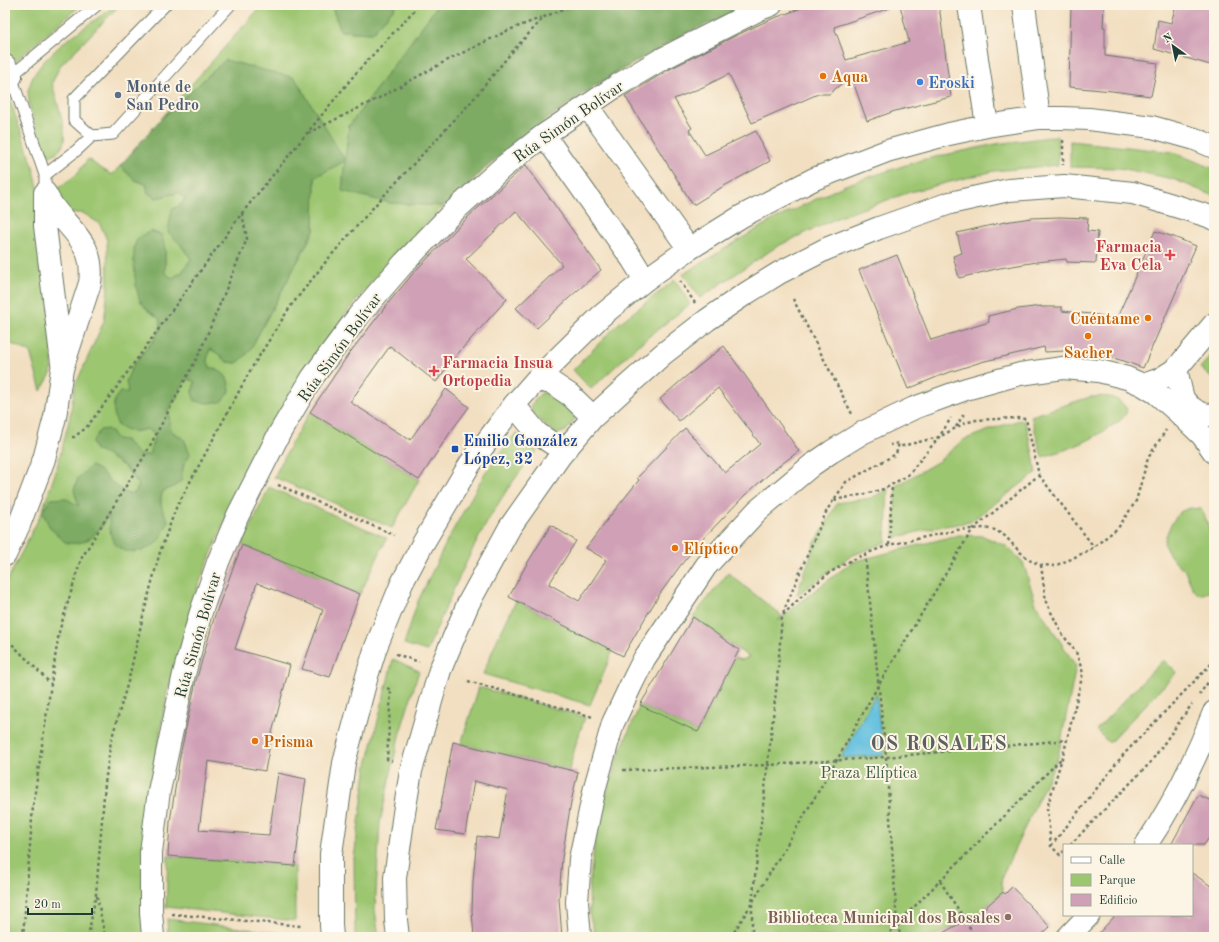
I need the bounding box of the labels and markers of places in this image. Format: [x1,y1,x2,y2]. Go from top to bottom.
place label: Aqua [831,70,868,86]
marker: Aqua [818,71,828,81]
place label: Eroski [928,76,975,92]
marker: Eroski [915,77,925,87]
place label: Monte de San Pedro [126,80,199,114]
marker: Monte de San Pedro [113,90,123,100]
place label: Farmacia Eva Cela [1095,240,1162,274]
marker: Farmacia Eva Cela [1165,250,1175,260]
place label: Cuéntame [1070,312,1140,328]
marker: Cuéntame [1143,313,1153,323]
marker: Sacher [1083,331,1093,341]
place label: Sacher [1064,346,1113,362]
place label: Farmacia Insua Ortopedia [442,356,553,390]
marker: Farmacia Insua Ortopedia [429,366,439,376]
place label: Emilio González López, 32 [463,434,578,468]
marker: Emilio González López, 32 [450,444,460,454]
place label: Elíptico [683,542,739,558]
marker: Elíptico [670,543,680,553]
place label: Prisma [263,735,314,751]
marker: Prisma [250,736,260,746]
place label: Biblioteca Municipal dos Rosales [767,911,1000,927]
marker: Biblioteca Municipal dos Rosales [1003,912,1013,922]

